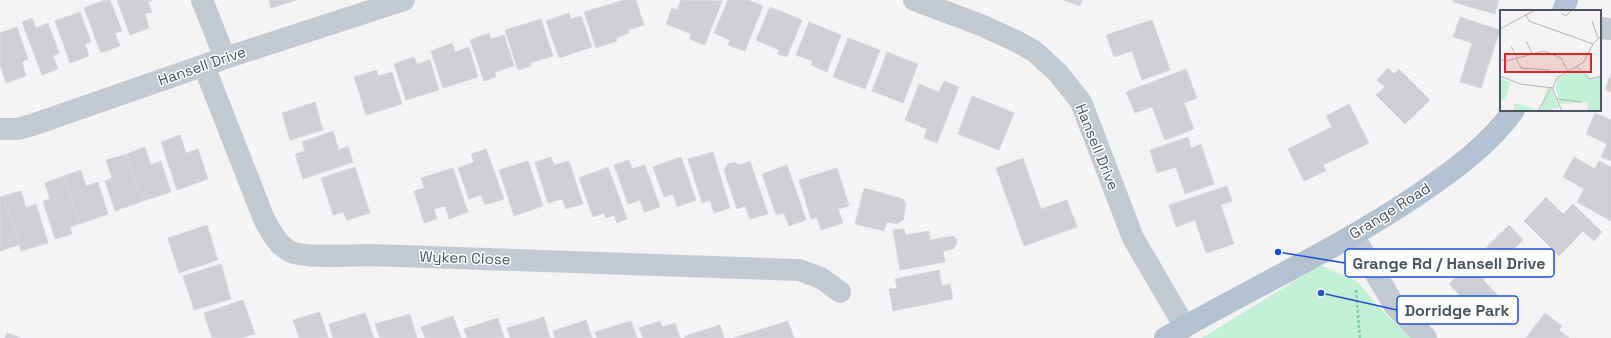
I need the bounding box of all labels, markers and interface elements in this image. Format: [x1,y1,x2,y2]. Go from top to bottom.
inset map [1500,10,1601,111]
street label: Hansell Drive [155,42,248,89]
street label: Hansell Drive [1071,101,1123,193]
street label: Grange Road [1346,178,1434,243]
street label: Wyken Close [419,246,511,269]
callout: Grange Rd / Hansell Drive [1345,249,1554,277]
text: Grange Rd / Hansell Drive [1353,253,1545,274]
callout: Dorridge Park [1397,296,1518,324]
text: Dorridge Park [1404,300,1510,321]

